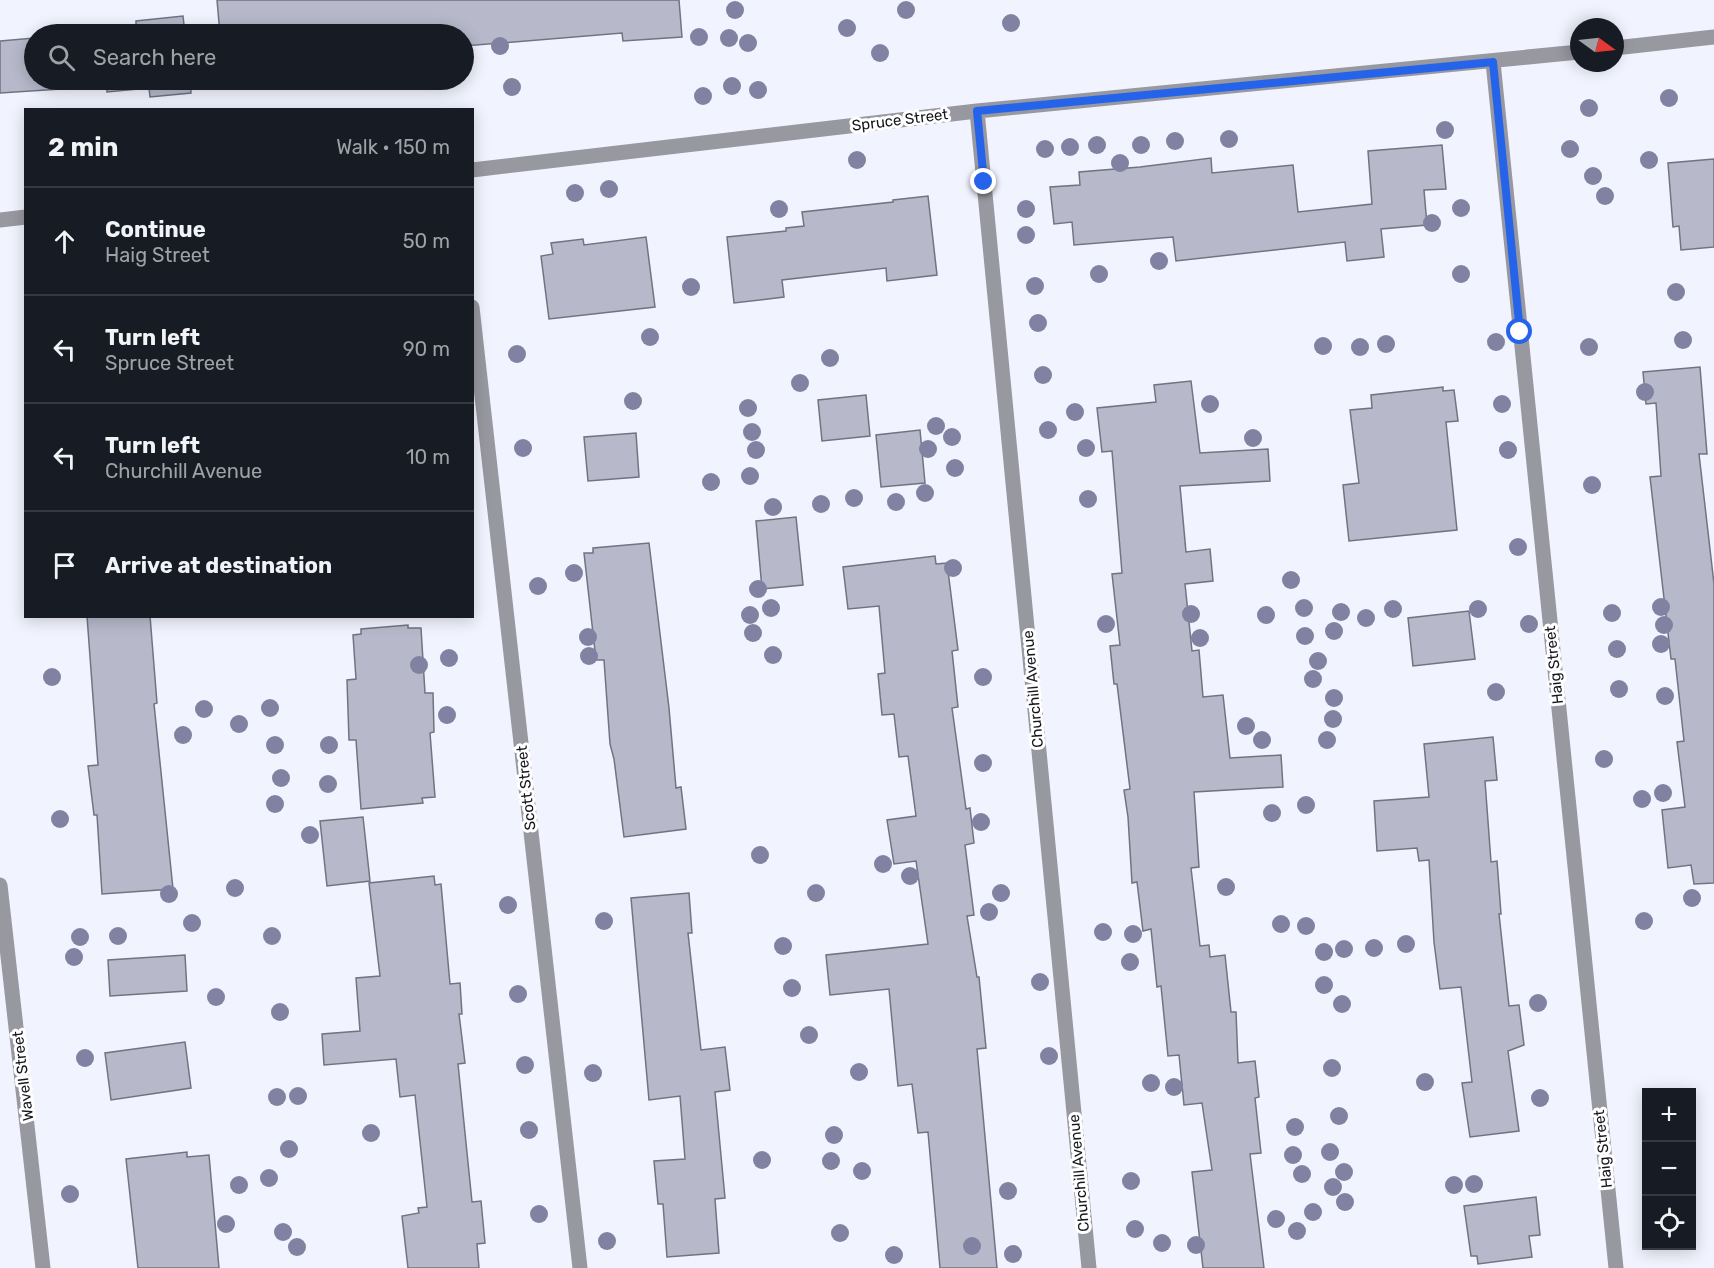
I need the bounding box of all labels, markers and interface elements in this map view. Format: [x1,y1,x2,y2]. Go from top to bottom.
north arrow [1570,18,1624,72]
search box [24,24,474,90]
icon: search [45,41,78,74]
text: Search here [93,44,216,71]
street label: Spruce Street [851,105,949,135]
text: 2 min [48,132,118,163]
text: Walk · 150 m [336,135,450,159]
route end [970,168,996,194]
text: Continue [105,216,206,243]
icon: ahead [48,225,81,258]
text: 50 m [403,229,450,253]
text: Haig Street [105,243,210,267]
route start [1506,318,1532,344]
text: Turn left [105,324,200,351]
icon: left [48,333,81,366]
text: 90 m [403,337,450,361]
text: Spruce Street [105,351,234,375]
text: Turn left [105,432,200,459]
icon: left [48,441,81,474]
text: 10 m [406,445,450,469]
text: Churchill Avenue [105,459,262,483]
icon: arrive [48,549,81,582]
text: Arrive at destination [105,552,332,579]
street label: Haig Street [1541,625,1567,705]
street label: Churchill Avenue [1019,630,1047,748]
street label: Scott Street [513,745,539,831]
street label: Wavell Street [9,1030,37,1122]
map controls [1642,1088,1696,1250]
button: + [1642,1088,1696,1142]
street label: Haig Street [1590,1109,1616,1189]
street label: Churchill Avenue [1065,1114,1093,1232]
button: − [1642,1142,1696,1196]
button: locate [1642,1196,1696,1250]

